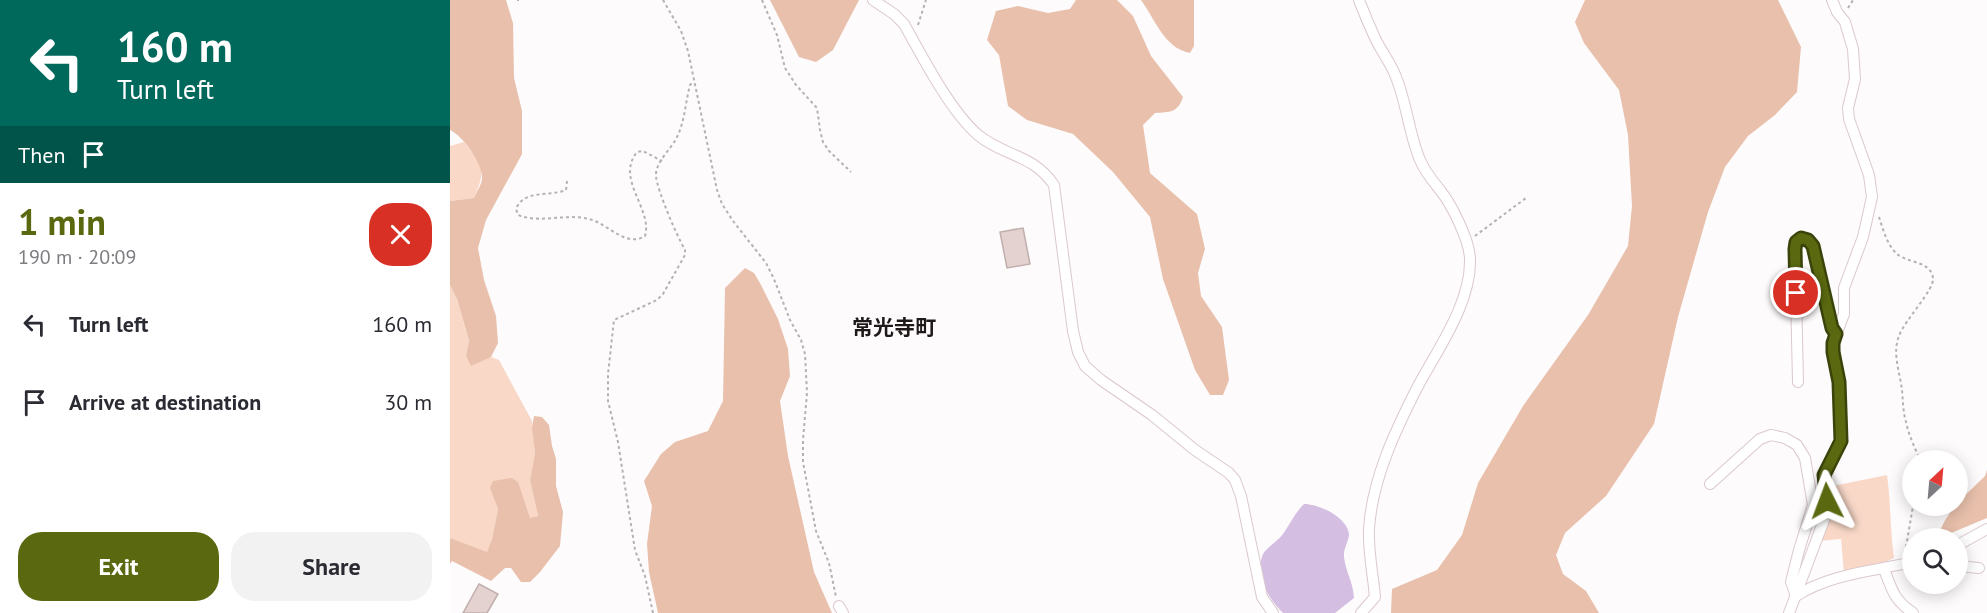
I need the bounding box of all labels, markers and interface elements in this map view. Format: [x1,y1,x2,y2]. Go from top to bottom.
text: 160 m [117,19,233,74]
icon: left [18,24,96,102]
text: Turn left [117,72,214,106]
icon: arrive [77,138,110,171]
text: Then [18,141,65,169]
text: 1 min [18,198,106,245]
button: close [369,203,432,266]
text: 190 m · 20:09 [18,244,136,270]
pin [1770,267,1821,318]
icon: arrive [1779,276,1812,309]
icon: left [18,308,51,341]
text: Turn left [69,310,149,338]
text: 160 m [372,310,432,338]
district label: 常光寺町 [852,314,936,341]
icon: arrive [18,386,51,419]
text: Arrive at destination [69,388,261,416]
text: 30 m [384,388,432,416]
north arrow [1902,450,1968,516]
map controls [1902,450,1968,594]
position arrow [1795,469,1859,533]
button: search [1902,528,1968,594]
button: Exit [18,532,219,601]
button: Share [231,532,432,601]

